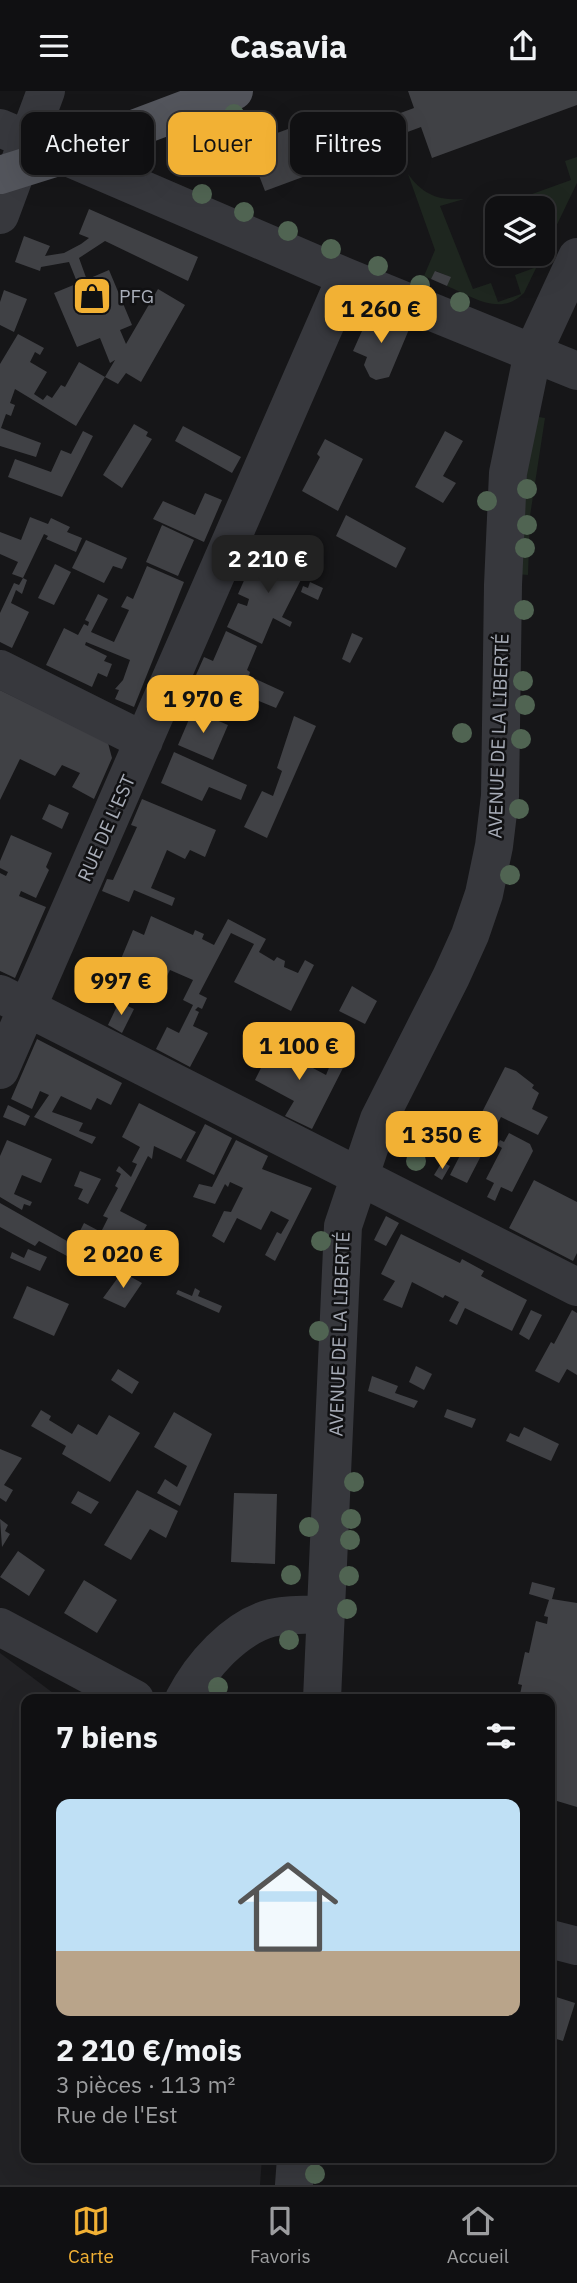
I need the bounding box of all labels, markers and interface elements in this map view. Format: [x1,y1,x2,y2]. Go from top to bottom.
text: Casavia [230,25,347,67]
icon: menu [35,27,73,65]
icon: share [504,27,542,65]
chip: Acheter [21,112,154,175]
chip: Louer [168,112,276,175]
chip: Filtres [290,112,406,175]
map controls [485,196,555,266]
button: layers [485,196,555,266]
shop icon: PFG [71,275,113,317]
place label: PFG [119,284,154,308]
pin: 1 260 € [316,285,446,345]
text: 1 260 € [341,293,421,323]
pin: 2 210 € [203,535,333,595]
text: 2 210 € [228,543,308,573]
street label: AVENUE DE LA LIBERTÉ [482,633,514,839]
pin: 1 970 € [138,675,268,735]
text: 1 970 € [163,683,243,713]
street label: RUE DE L'EST [72,771,140,885]
pin: 997 € [72,957,170,1017]
text: 997 € [90,965,152,995]
pin: 1 100 € [234,1023,364,1082]
text: 1 100 € [259,1030,339,1060]
pin: 1 350 € [377,1111,507,1171]
text: 1 350 € [402,1119,482,1149]
pin: 2 020 € [58,1231,188,1290]
street label: AVENUE DE LA LIBERTÉ [323,1231,355,1437]
text: 2 020 € [83,1238,163,1268]
text: 7 biens [56,1717,158,1756]
icon: filters [482,1717,520,1755]
icon: home [225,1844,351,1970]
text: 2 210 €/mois [56,2030,242,2069]
text: 3 pièces · 113 m² [56,2069,235,2099]
text: Rue de l'Est [56,2099,178,2129]
tab: Carte [68,2202,114,2268]
tab: Favoris [250,2202,311,2268]
tab: Accueil [447,2202,509,2268]

